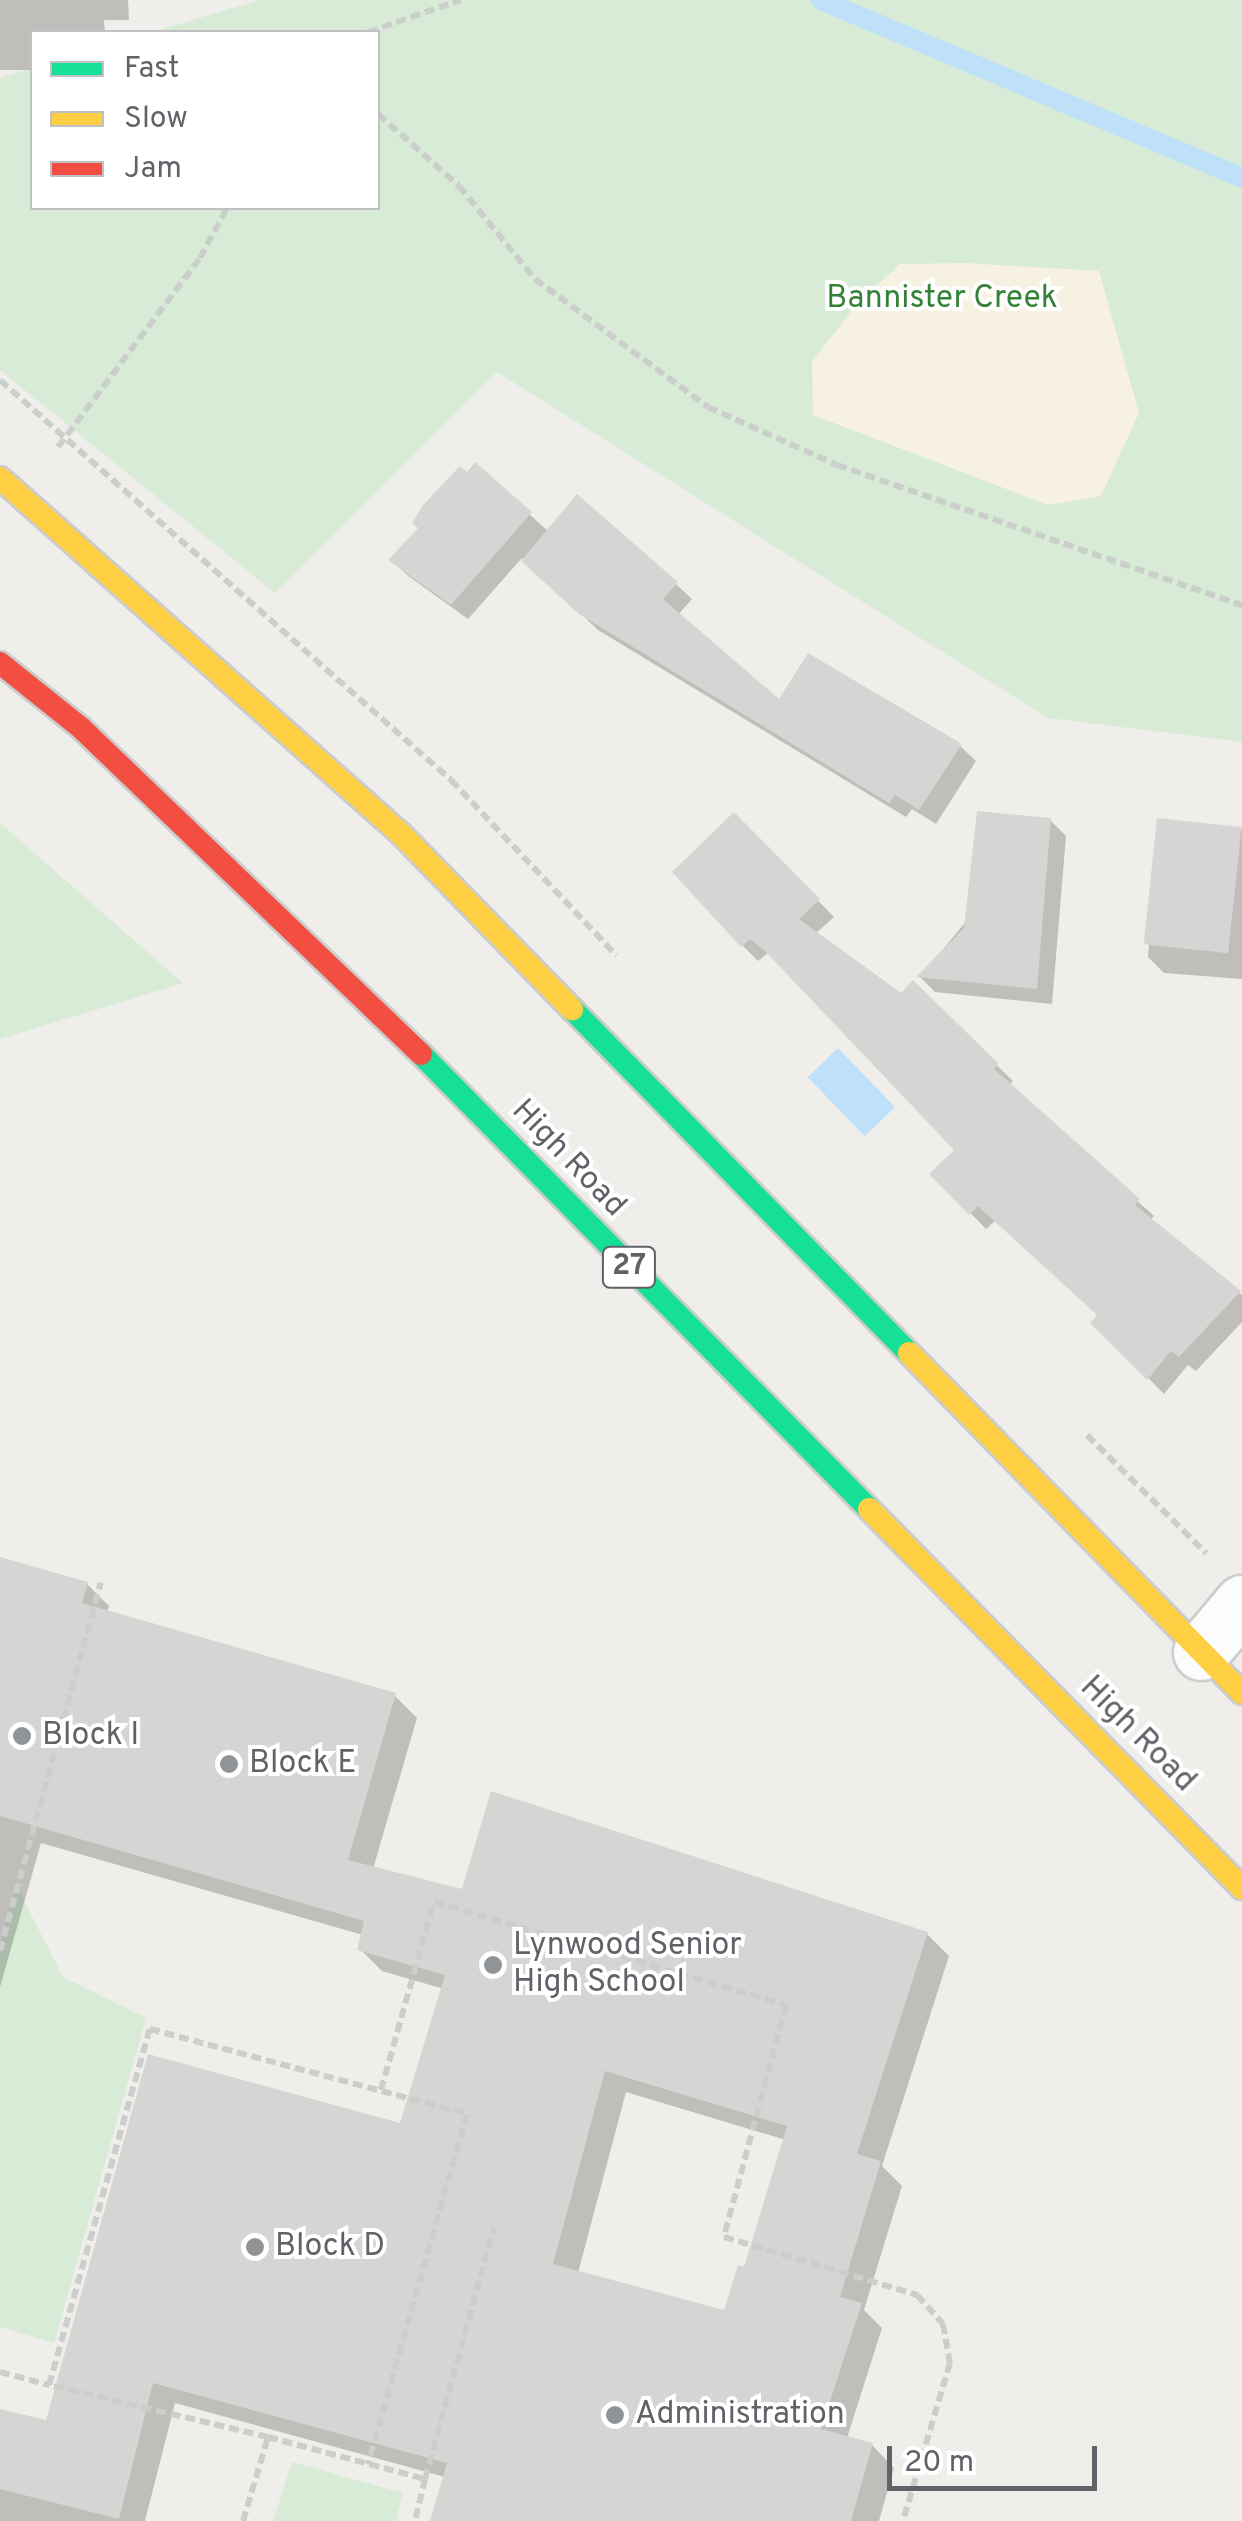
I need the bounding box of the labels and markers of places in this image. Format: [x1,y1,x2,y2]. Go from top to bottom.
place label: Block I [42,1717,139,1755]
marker: Block I [11,1725,33,1747]
place label: Block E [249,1745,356,1783]
marker: Block E [218,1753,240,1775]
place label: Lynwood Senior High School [513,1928,742,2003]
marker: Lynwood Senior High School [482,1954,504,1976]
place label: Block D [275,2228,385,2266]
marker: Block D [244,2236,266,2258]
place label: Administration [635,2396,845,2434]
marker: Administration [604,2404,626,2426]

